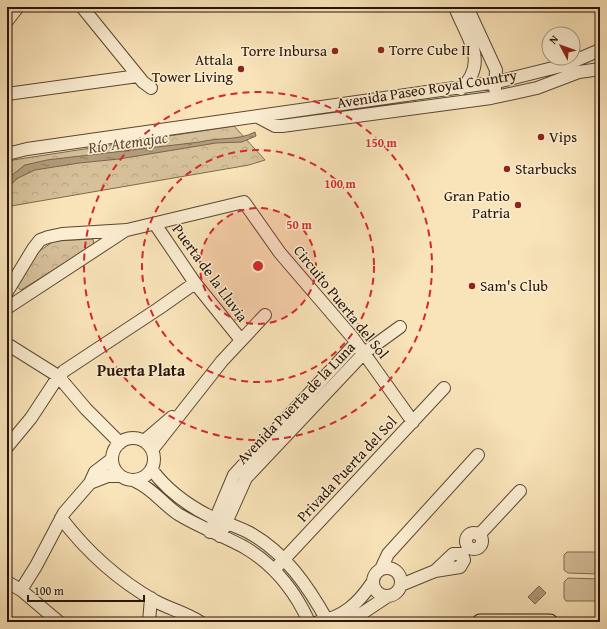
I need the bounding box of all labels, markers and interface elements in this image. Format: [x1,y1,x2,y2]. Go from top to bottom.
north arrow [541,26,581,66]
text: N [545,31,562,47]
place label: Torre Cube II [389,39,471,60]
place label: Torre Inbursa [241,40,327,61]
marker: Torre Cube II [376,45,386,55]
marker: Torre Inbursa [330,46,340,56]
place label: Attala Tower Living [152,49,234,87]
marker: Attala Tower Living [236,64,246,74]
street label: Avenida Paseo Royal Country [335,64,519,113]
water label: Río Atemajac [86,124,170,160]
place label: Vips [549,126,577,147]
marker: Vips [536,132,546,142]
text: 150 m [365,134,398,151]
place label: Starbucks [515,158,577,179]
marker: Starbucks [502,164,512,174]
text: 100 m [324,175,357,192]
place label: Gran Patio Patria [444,185,510,223]
marker: Gran Patio Patria [513,200,523,210]
text: 50 m [286,216,312,233]
street label: Puerta de la Lluvia [168,219,253,326]
street label: Circuito Puerta del Sol [289,241,394,363]
centre of rings [251,259,265,273]
place label: Sam's Club [480,275,548,296]
marker: Sam's Club [467,281,477,291]
street label: Avenida Puerta de la Luna [232,337,360,468]
district label: Puerta Plata [97,358,186,382]
street label: Privada Puerta del Sol [292,411,401,526]
scale bar [28,577,144,603]
text: 100 m [34,582,64,599]

